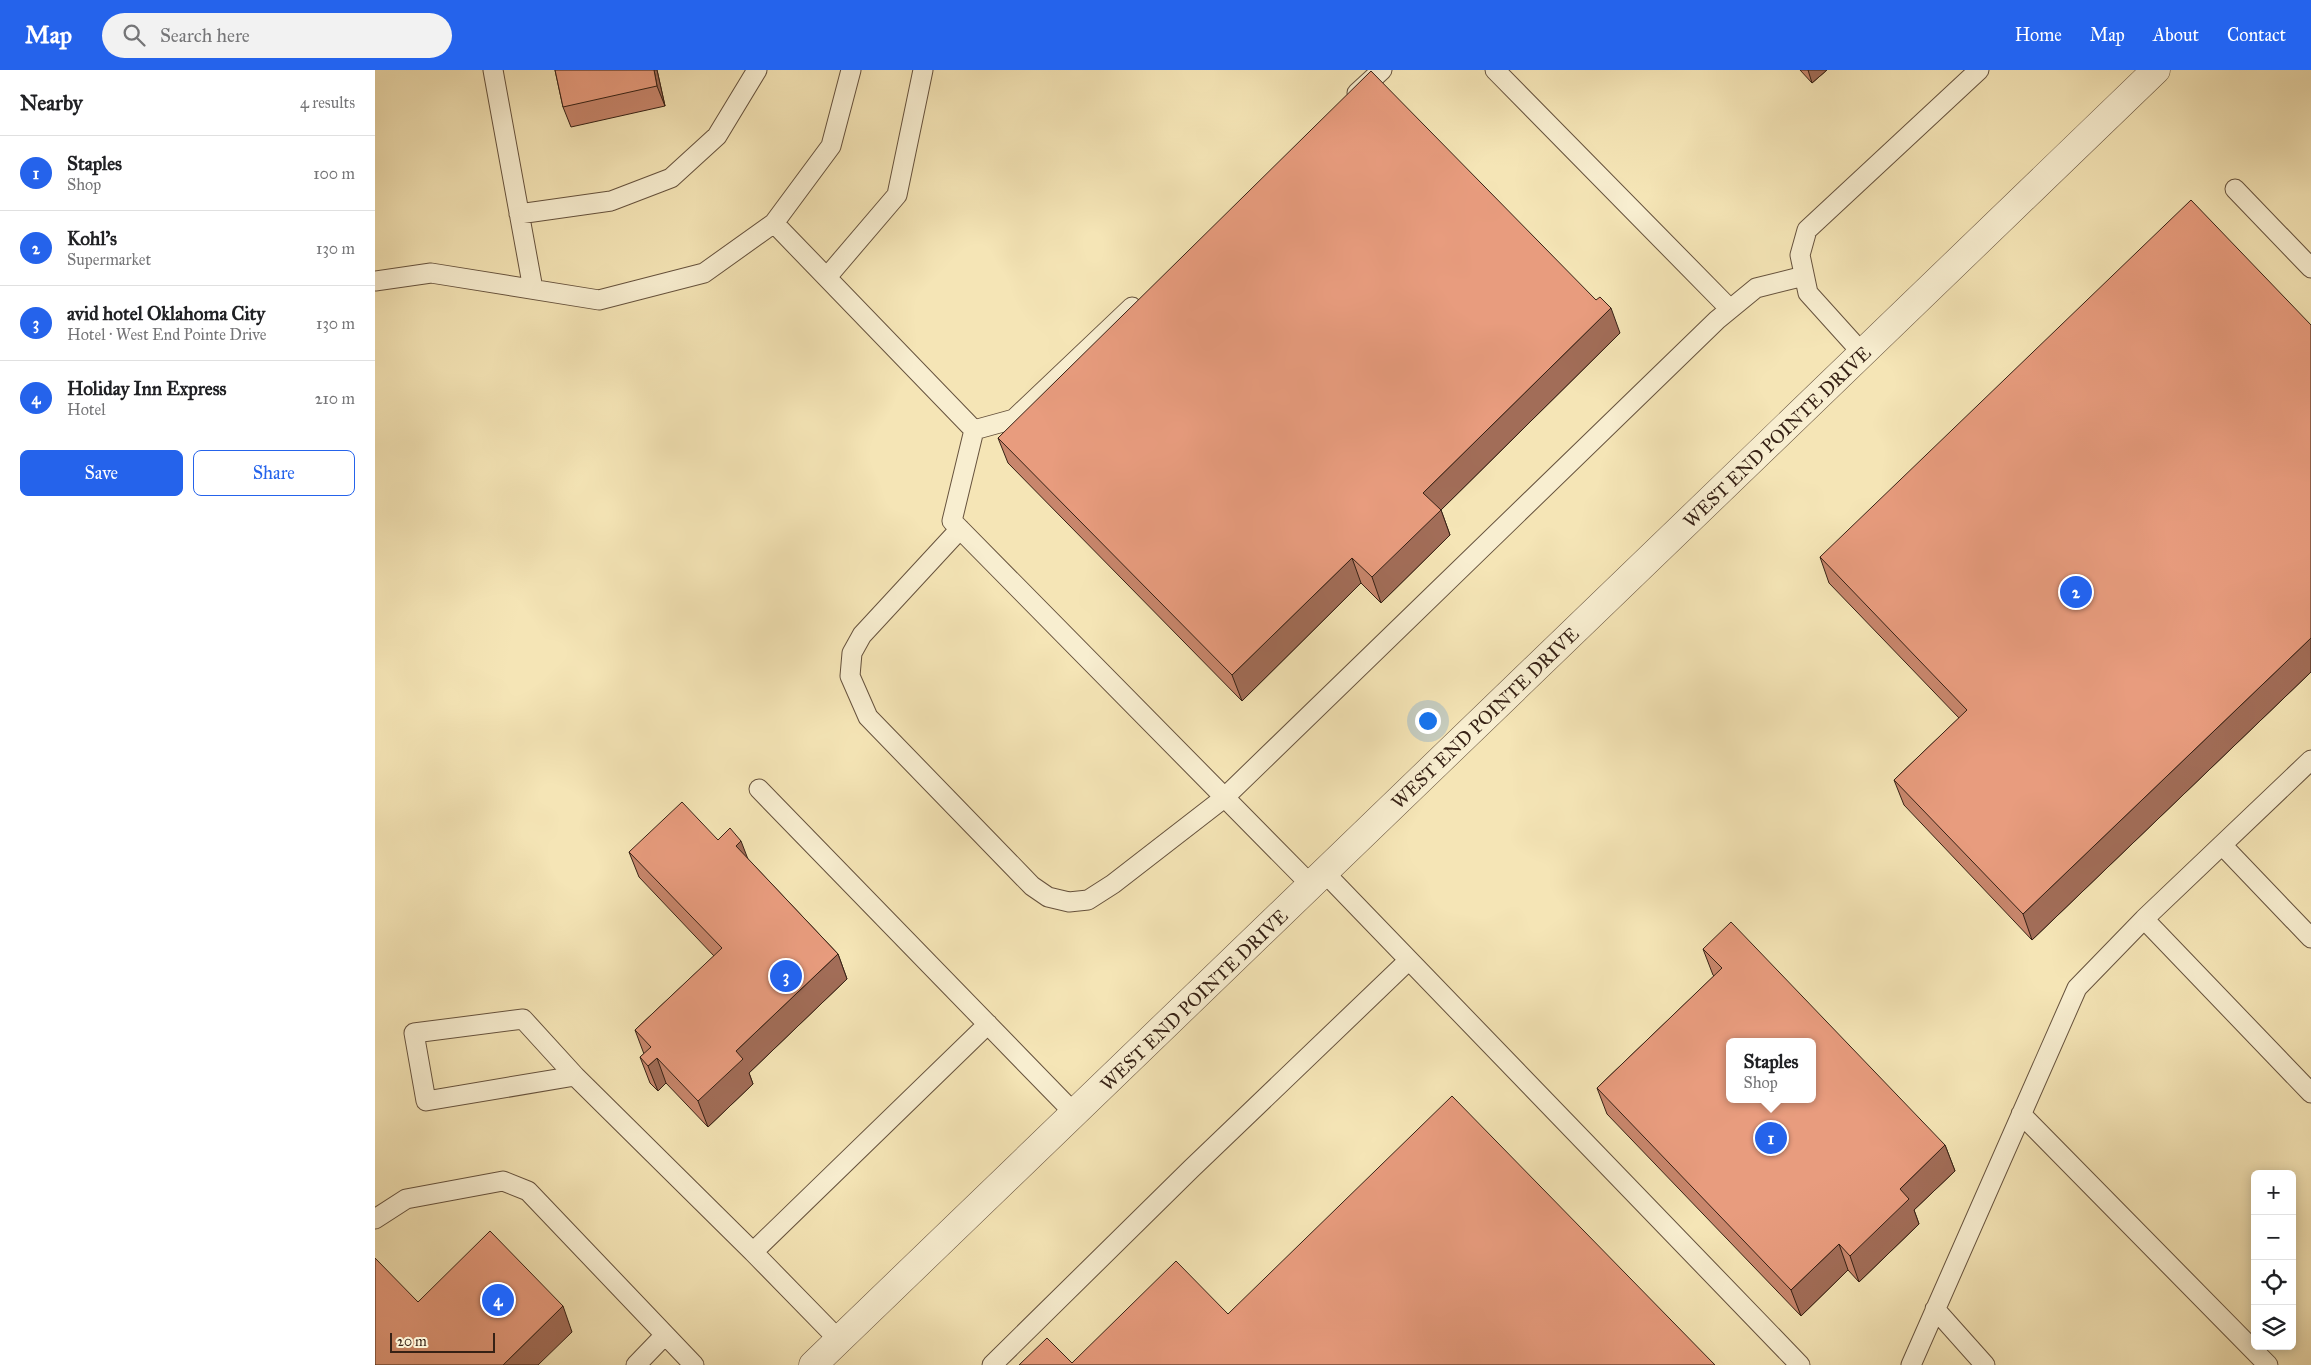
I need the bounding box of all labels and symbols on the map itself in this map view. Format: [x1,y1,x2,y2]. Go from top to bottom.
street label: WEST END POINTE DRIVE [1678,341,1876,533]
pin: 2 [2060,573,2092,611]
street label: WEST END POINTE DRIVE [1386,622,1584,814]
your location [1415,708,1441,734]
street label: WEST END POINTE DRIVE [1095,904,1293,1096]
pin: 3 [770,957,802,995]
pin: 1 [1755,1119,1787,1157]
pin: 4 [482,1281,514,1319]
scale bar [390,1330,495,1353]

